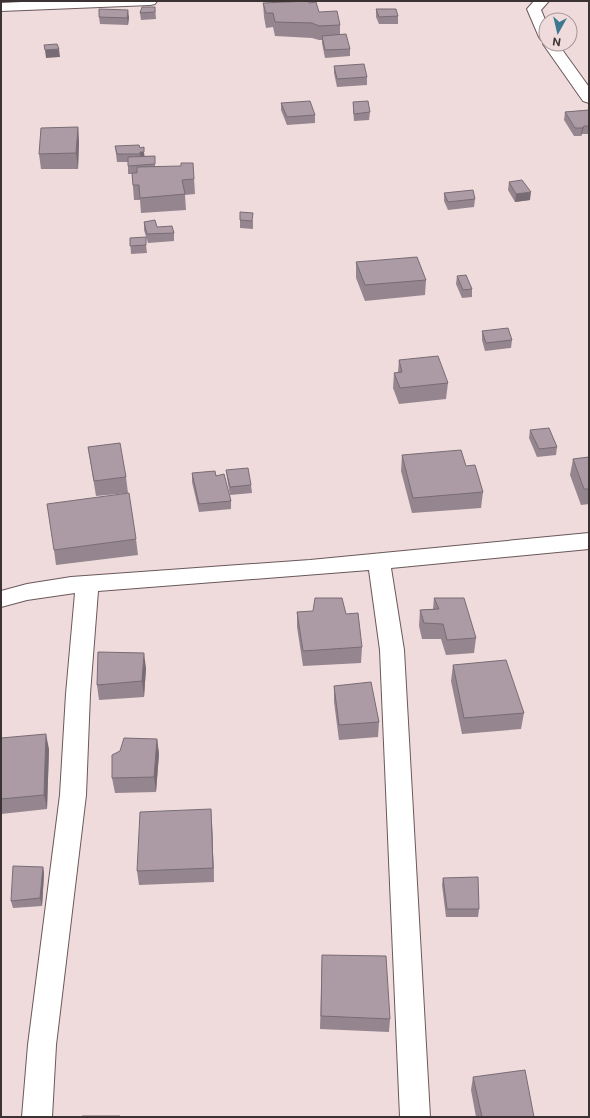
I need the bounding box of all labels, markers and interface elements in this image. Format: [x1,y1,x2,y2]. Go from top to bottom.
north arrow [538,12,578,52]
text: N [552,35,562,48]

